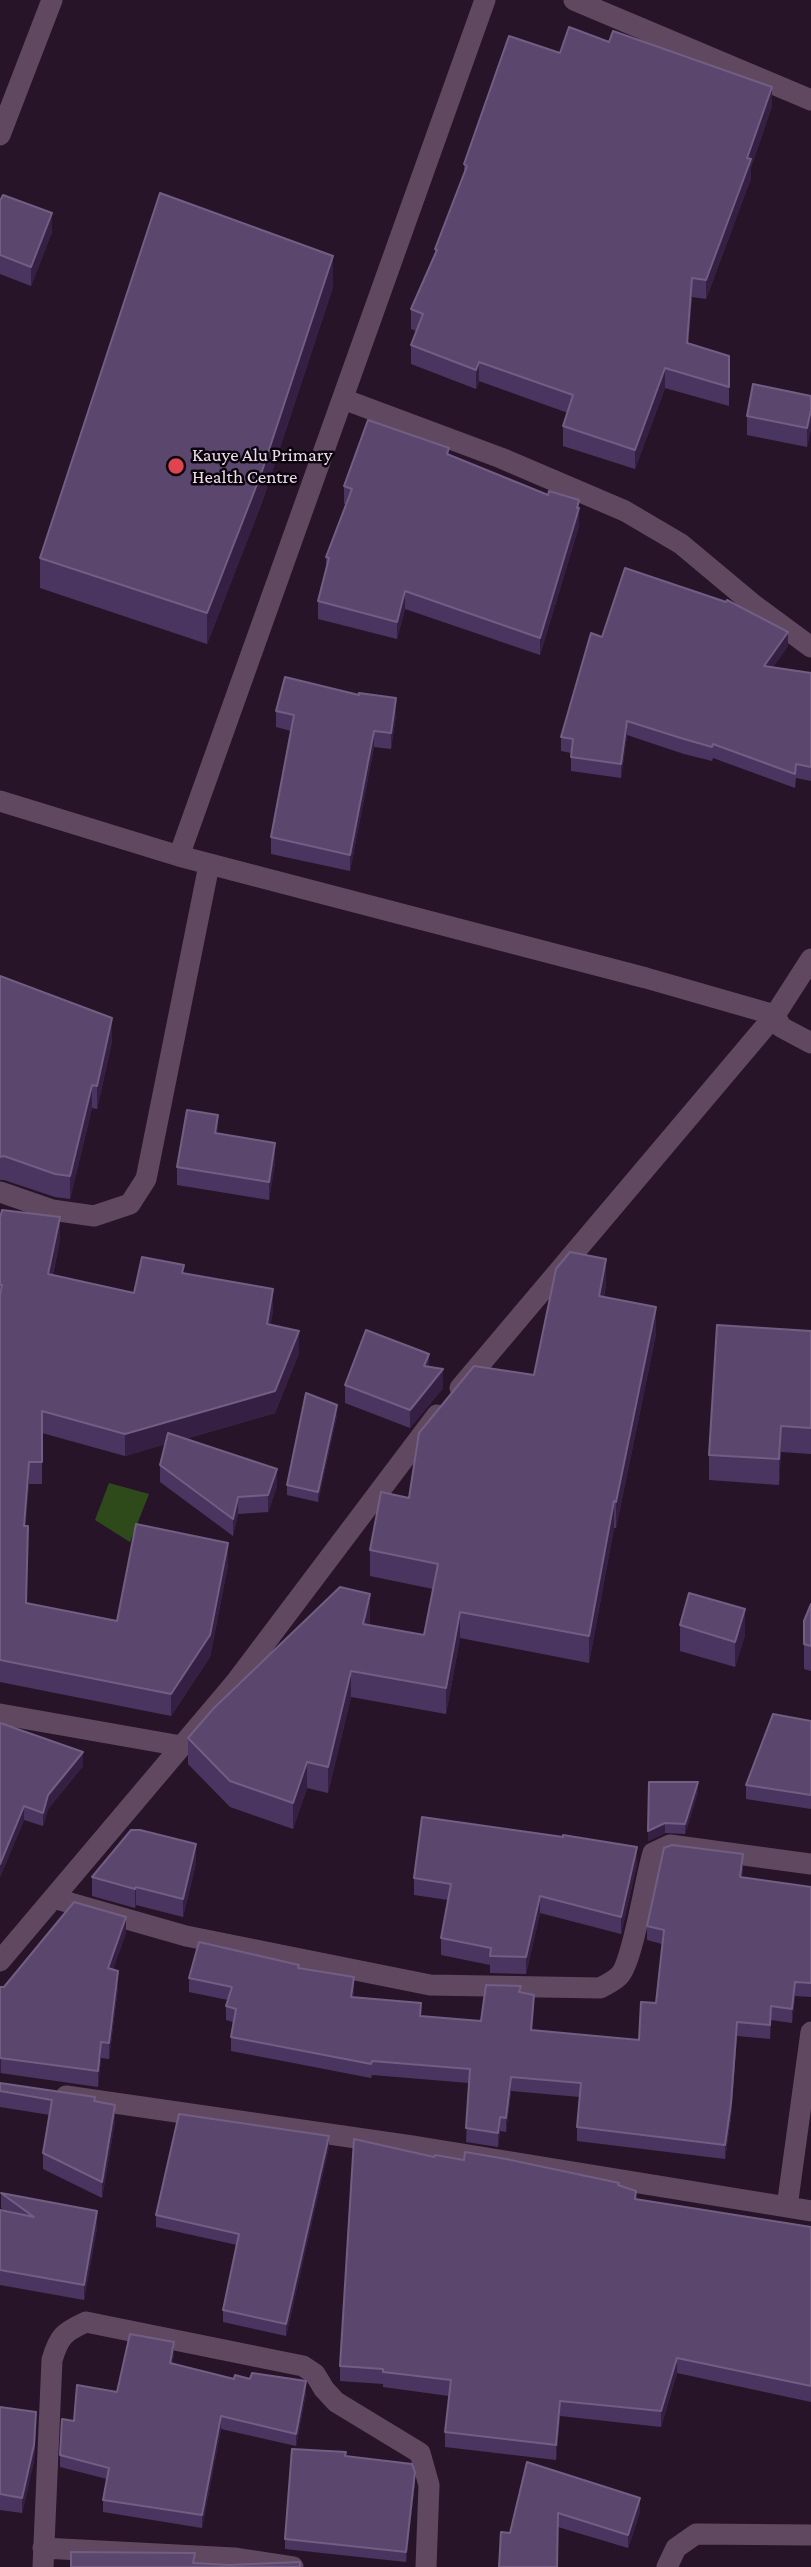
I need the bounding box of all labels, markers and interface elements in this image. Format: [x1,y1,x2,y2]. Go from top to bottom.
place label: Kauye Alu Primary Health Centre [192,444,332,488]
marker: Kauye Alu Primary Health Centre [166,456,186,476]

